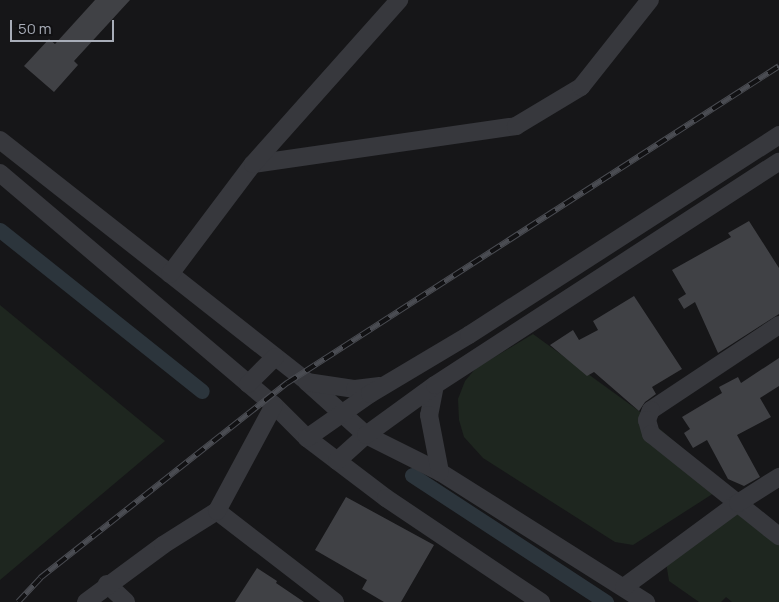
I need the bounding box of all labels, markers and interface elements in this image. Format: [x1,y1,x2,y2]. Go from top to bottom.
scale bar [12,10,116,42]
text: 50 m [18,18,52,39]

